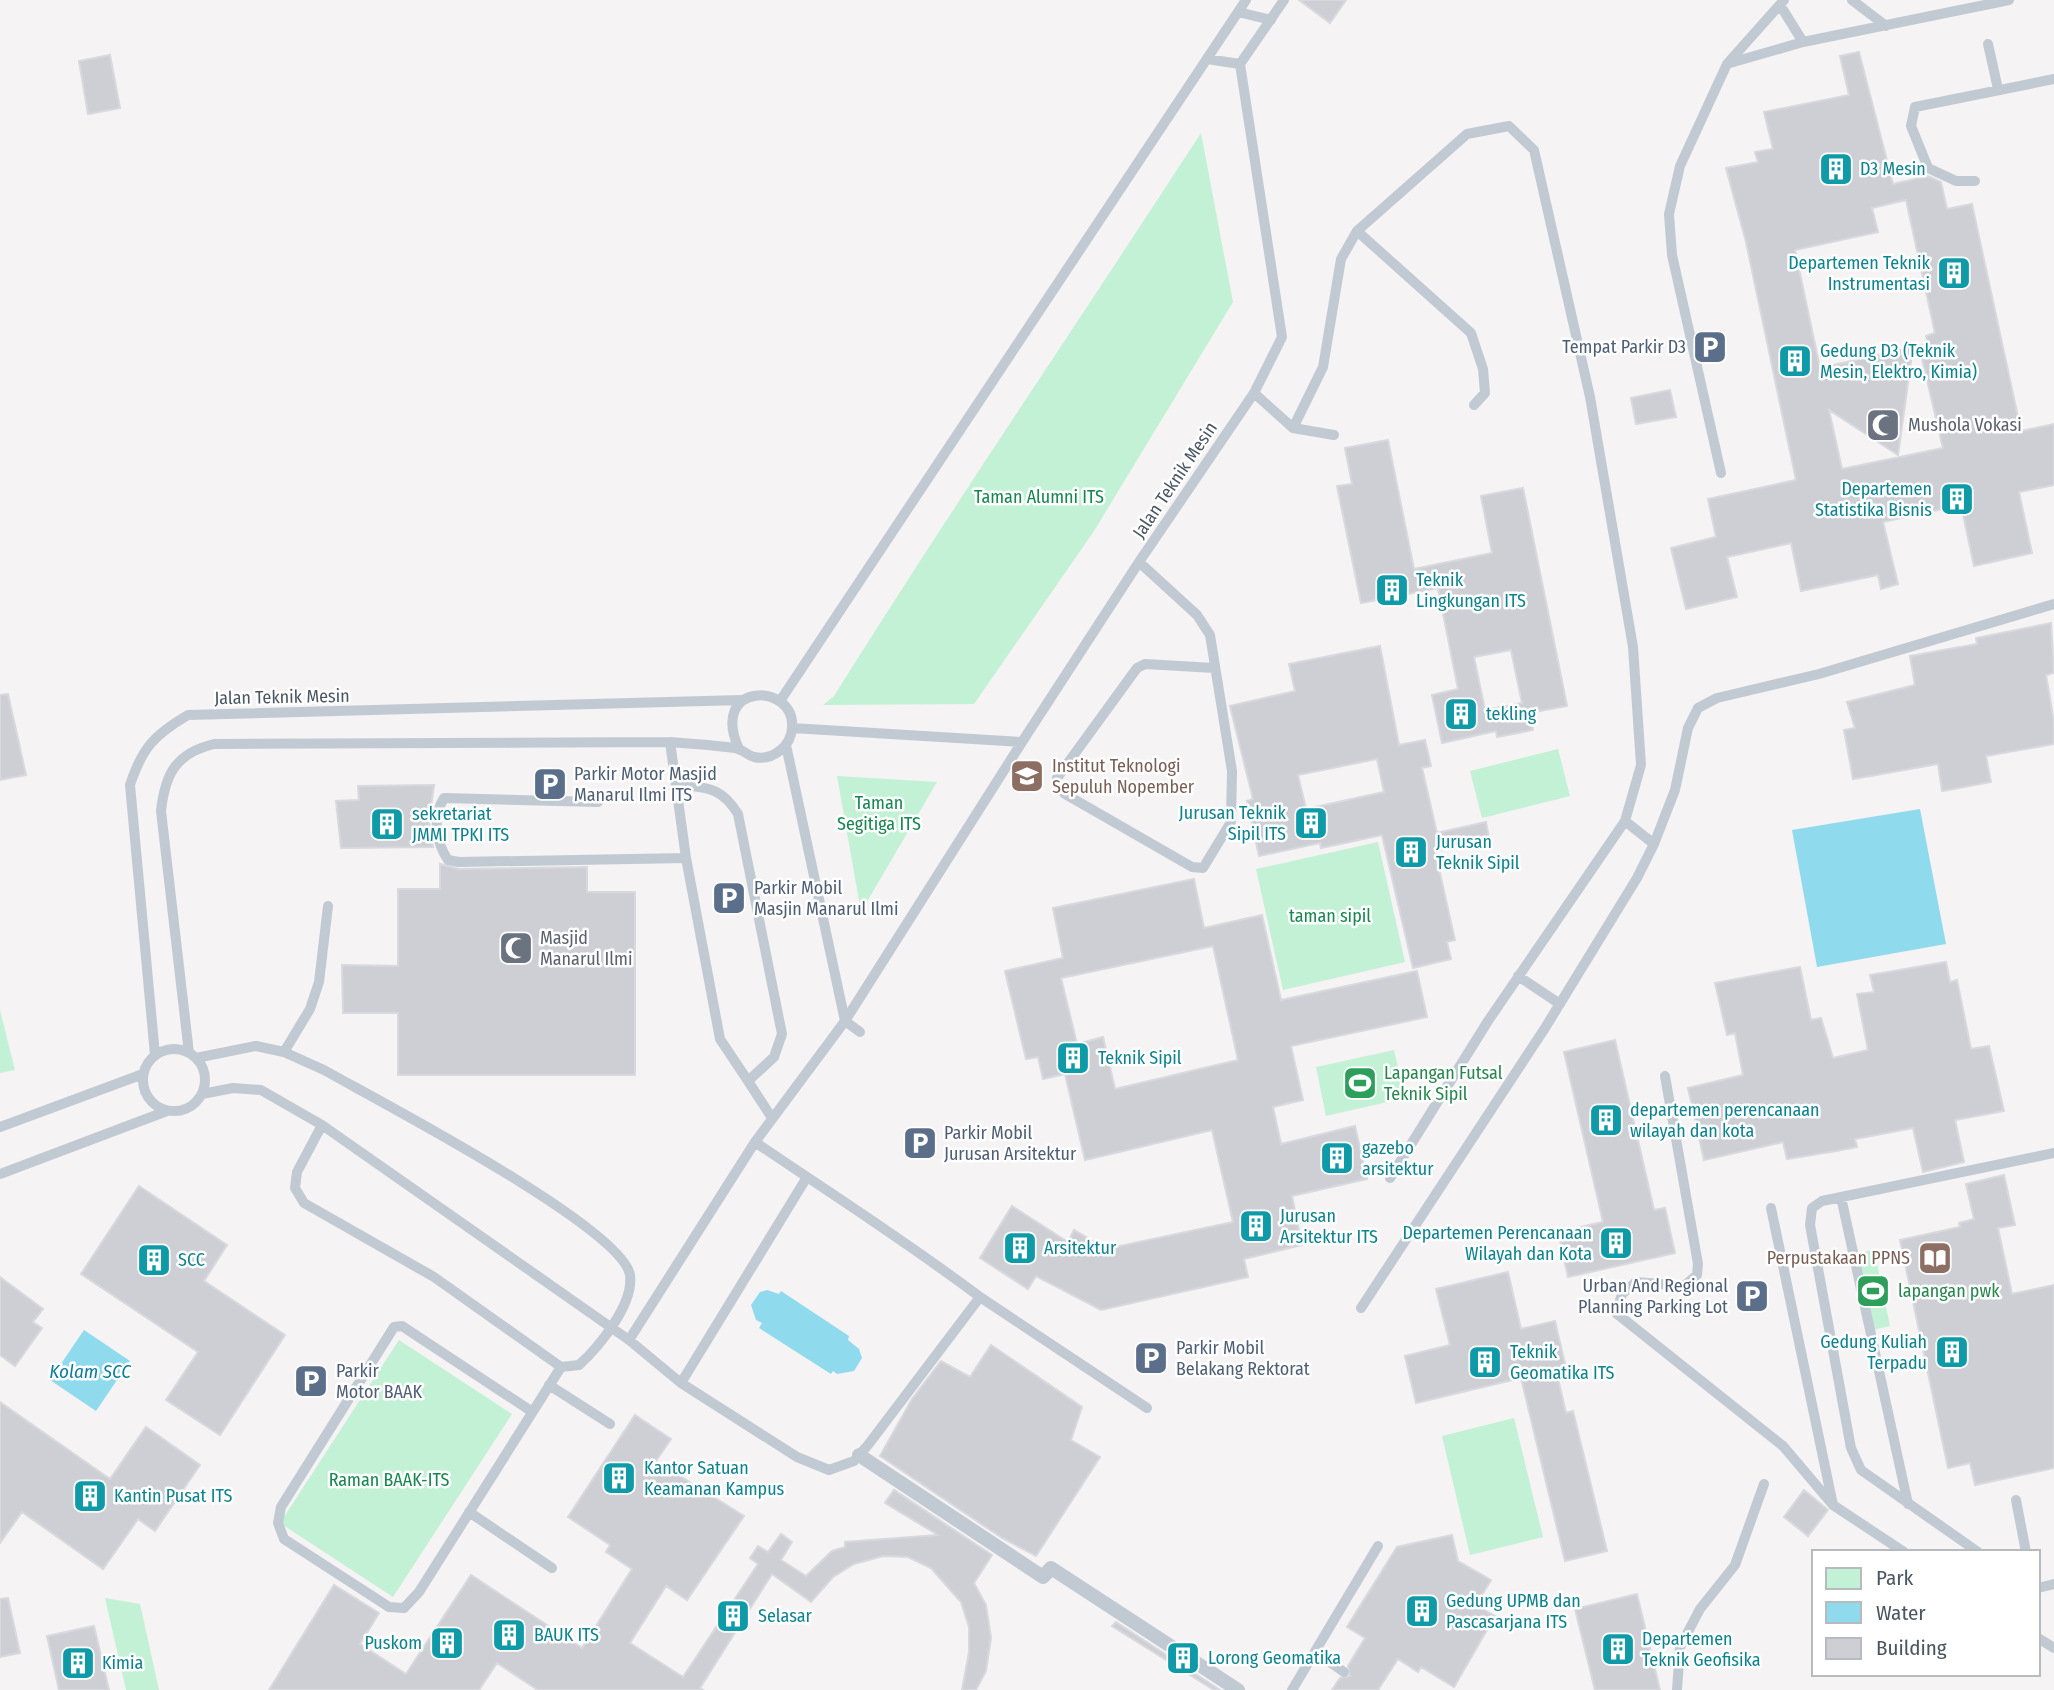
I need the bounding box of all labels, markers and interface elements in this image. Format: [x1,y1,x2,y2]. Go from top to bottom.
building icon: D3 Mesin [1817,150,1855,188]
place label: D3 Mesin [1860,158,1926,180]
place label: Departemen Teknik Instrumentasi [1788,252,1931,295]
building icon: Departemen Teknik Instrumentasi [1935,254,1973,292]
parking icon: Tempat Parkir D3 [1691,328,1729,366]
place label: Tempat Parkir D3 [1562,336,1686,358]
place label: Gedung D3 (Teknik Mesin, Elektro, Kimia) [1820,340,1977,383]
building icon: Gedung D3 (Teknik Mesin, Elektro, Kimia) [1776,342,1814,380]
mosque icon: Mushola Vokasi [1864,406,1902,444]
place label: Mushola Vokasi [1908,414,2022,436]
street label: Jalan Teknik Mesin [1128,418,1222,542]
place label: Departemen Statistika Bisnis [1815,478,1932,521]
building icon: Departemen Statistika Bisnis [1938,480,1976,518]
park label: Taman Alumni ITS [974,486,1104,508]
place label: Teknik Lingkungan ITS [1416,569,1526,612]
building icon: Teknik Lingkungan ITS [1373,571,1411,609]
street label: Jalan Teknik Mesin [214,685,350,709]
building icon: tekling [1442,695,1480,733]
place label: tekling [1486,703,1537,725]
place label: Institut Teknologi Sepuluh Nopember [1052,755,1195,798]
school or university icon: Institut Teknologi Sepuluh Nopember [1008,757,1046,795]
place label: Parkir Motor Masjid Manarul Ilmi ITS [574,763,717,806]
parking icon: Parkir Motor Masjid Manarul Ilmi ITS [531,765,569,803]
park label: Taman Segitiga ITS [837,792,921,835]
place label: Jurusan Teknik Sipil ITS [1179,802,1287,845]
place label: sekretariat JMMI TPKI ITS [412,803,509,846]
building icon: Jurusan Teknik Sipil ITS [1292,804,1330,842]
building icon: sekretariat JMMI TPKI ITS [368,805,406,843]
place label: Jurusan Teknik Sipil [1436,831,1520,874]
building icon: Jurusan Teknik Sipil [1392,833,1430,871]
place label: Parkir Mobil Masjin Manarul Ilmi [754,877,898,920]
parking icon: Parkir Mobil Masjin Manarul Ilmi [710,879,748,917]
park label: taman sipil [1289,905,1371,927]
place label: Masjid Manarul Ilmi [540,927,632,970]
mosque icon: Masjid Manarul Ilmi [497,929,535,967]
building icon: Teknik Sipil [1054,1039,1092,1077]
place label: Teknik Sipil [1098,1047,1182,1069]
place label: Lapangan Futsal Teknik Sipil [1384,1062,1503,1105]
sports icon: Lapangan Futsal Teknik Sipil [1341,1064,1379,1102]
place label: departemen perencanaan wilayah dan kota [1630,1099,1820,1142]
building icon: departemen perencanaan wilayah dan kota [1587,1101,1625,1139]
place label: Parkir Mobil Jurusan Arsitektur [944,1122,1077,1165]
parking icon: Parkir Mobil Jurusan Arsitektur [901,1124,939,1162]
place label: gazebo arsitektur [1362,1137,1434,1180]
building icon: gazebo arsitektur [1318,1139,1356,1177]
place label: Jurusan Arsitektur ITS [1280,1205,1378,1248]
building icon: Jurusan Arsitektur ITS [1237,1207,1275,1245]
place label: Departemen Perencanaan Wilayah dan Kota [1402,1222,1592,1265]
building icon: Departemen Perencanaan Wilayah dan Kota [1597,1224,1635,1262]
building icon: Arsitektur [1001,1229,1039,1267]
place label: Arsitektur [1044,1237,1117,1259]
library icon: Perpustakaan PPNS [1916,1239,1954,1277]
building icon: SCC [135,1241,173,1279]
place label: Perpustakaan PPNS [1767,1247,1910,1269]
place label: SCC [178,1249,205,1271]
sports icon: lapangan pwk [1854,1272,1892,1310]
place label: Urban And Regional Planning Parking Lot [1578,1275,1728,1318]
parking icon: Urban And Regional Planning Parking Lot [1733,1277,1771,1315]
place label: lapangan pwk [1898,1280,2000,1302]
place label: Gedung Kuliah Terpadu [1820,1331,1927,1374]
building icon: Gedung Kuliah Terpadu [1933,1333,1971,1371]
place label: Parkir Mobil Belakang Rektorat [1176,1337,1310,1380]
parking icon: Parkir Mobil Belakang Rektorat [1132,1339,1170,1377]
place label: Teknik Geomatika ITS [1510,1341,1615,1384]
building icon: Teknik Geomatika ITS [1466,1343,1504,1381]
water label: Kolam SCC [49,1360,132,1383]
place label: Parkir Motor BAAK [336,1360,423,1403]
parking icon: Parkir Motor BAAK [292,1362,330,1400]
place label: Kantor Satuan Keamanan Kampus [644,1457,785,1500]
building icon: Kantor Satuan Keamanan Kampus [600,1459,638,1497]
park label: Raman BAAK-ITS [329,1469,449,1491]
building icon: Kantin Pusat ITS [71,1477,109,1515]
place label: Kantin Pusat ITS [114,1485,232,1507]
legend [1812,1550,2040,1676]
text: Park [1876,1565,1914,1591]
place label: Gedung UPMB dan Pascasarjana ITS [1446,1590,1581,1633]
building icon: Gedung UPMB dan Pascasarjana ITS [1403,1592,1441,1630]
building icon: Selasar [714,1597,752,1635]
text: Water [1876,1600,1926,1626]
place label: Selasar [758,1605,813,1627]
building icon: BAUK ITS [490,1616,528,1654]
building icon: Puskom [428,1624,466,1662]
place label: BAUK ITS [534,1624,599,1646]
place label: Departemen Teknik Geofisika [1642,1628,1761,1671]
building icon: Departemen Teknik Geofisika [1599,1630,1637,1668]
place label: Puskom [364,1632,422,1654]
text: Building [1876,1635,1947,1661]
building icon: Lorong Geomatika [1164,1639,1202,1677]
building icon: Kimia [59,1644,97,1682]
place label: Lorong Geomatika [1208,1647,1341,1669]
place label: Kimia [102,1652,143,1674]

